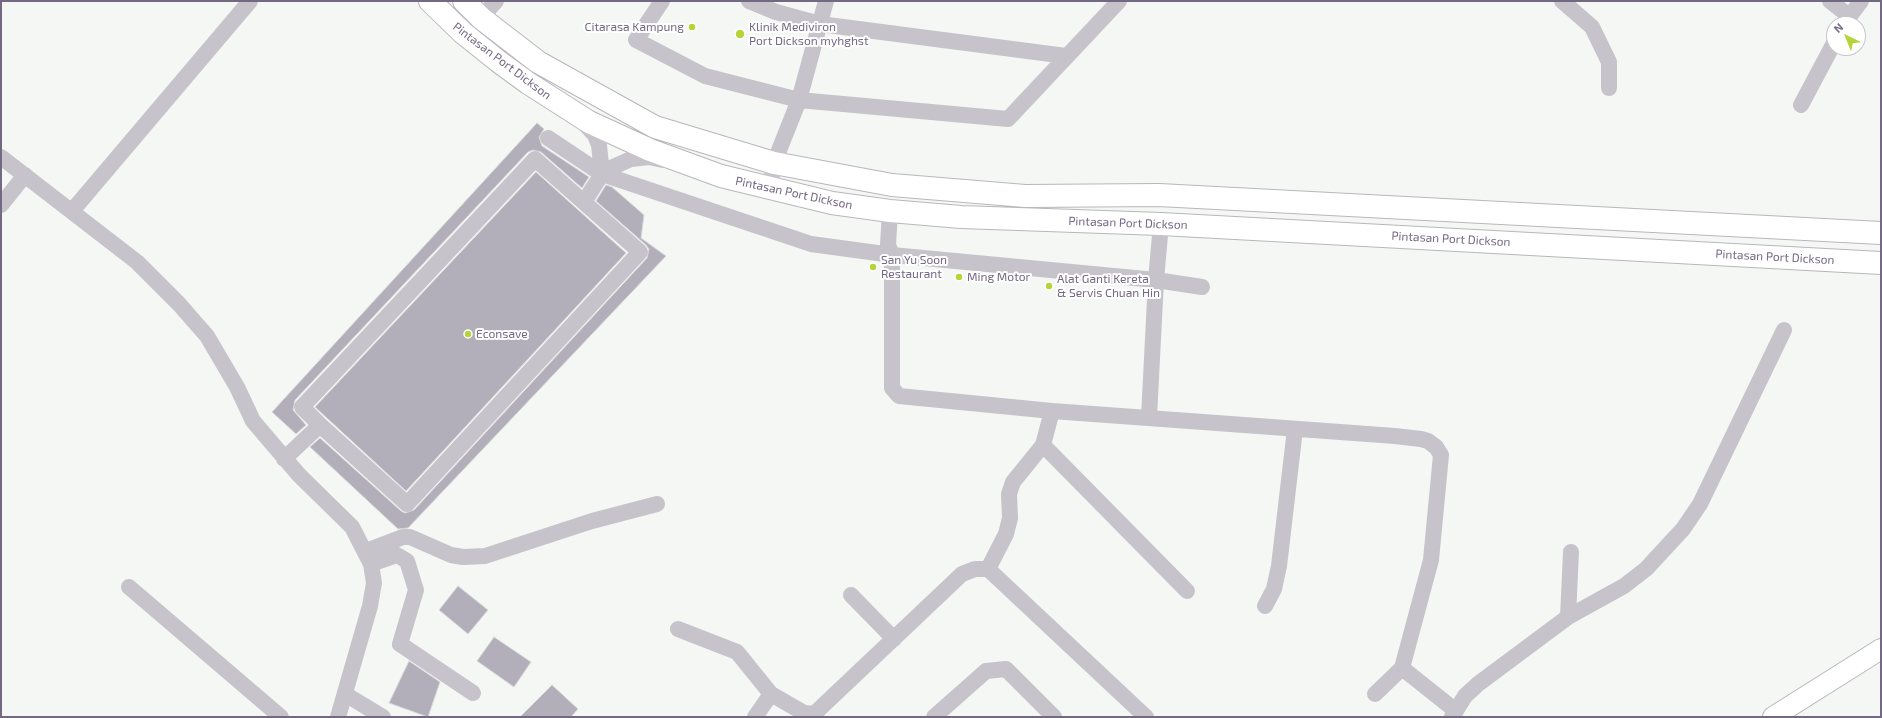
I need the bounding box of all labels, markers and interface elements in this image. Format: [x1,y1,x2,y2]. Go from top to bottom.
north arrow [1826,16,1866,56]
street label: Pintasan Port Dickson [450,19,554,103]
place label: Citarasa Kampung [585,20,684,34]
place label: Klinik Mediviron Port Dickson myhghst [749,20,869,48]
text: N [1831,20,1845,35]
marker: Citarasa Kampung [687,22,697,32]
marker: Klinik Mediviron Port Dickson myhghst [734,28,746,40]
street label: Pintasan Port Dickson [734,174,854,212]
street label: Pintasan Port Dickson [1068,214,1188,232]
street label: Pintasan Port Dickson [1391,229,1511,249]
street label: Pintasan Port Dickson [1715,247,1835,267]
place label: San Yu Soon Restaurant [881,253,947,281]
marker: San Yu Soon Restaurant [868,262,878,272]
place label: Ming Motor [967,270,1030,284]
marker: Ming Motor [954,272,964,282]
place label: Alat Ganti Kereta & Servis Chuan Hin [1057,272,1160,300]
marker: Alat Ganti Kereta & Servis Chuan Hin [1044,281,1054,291]
place label: Econsave [476,327,528,341]
marker: Econsave [463,329,473,339]

